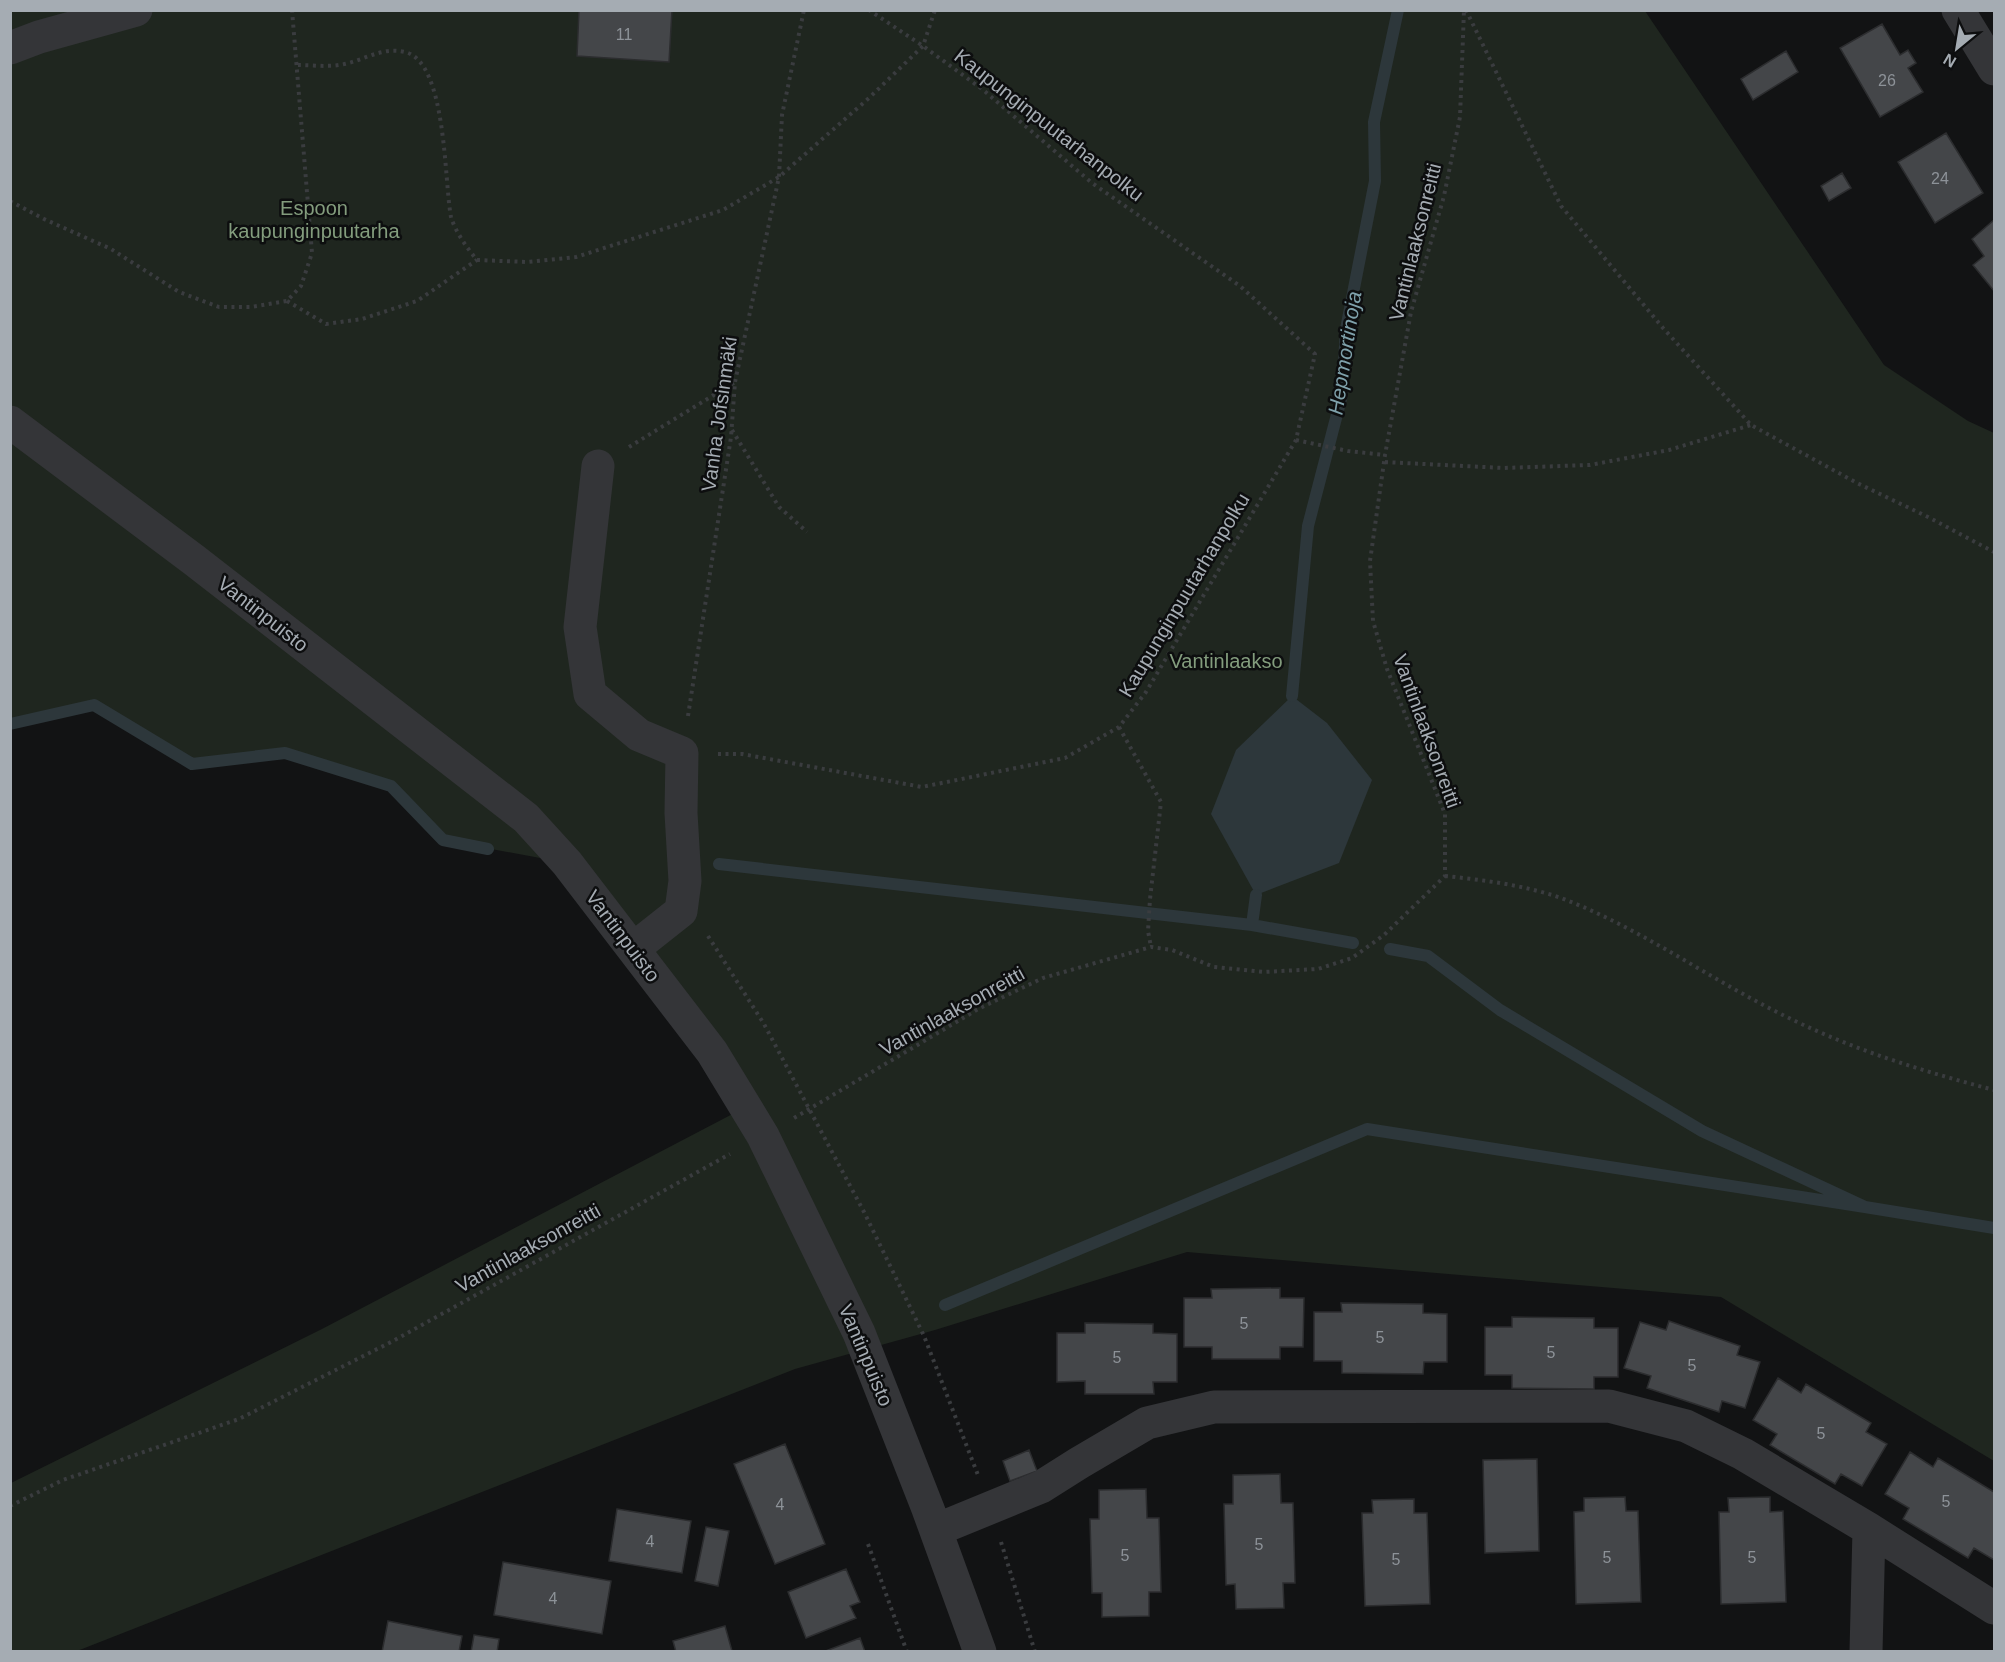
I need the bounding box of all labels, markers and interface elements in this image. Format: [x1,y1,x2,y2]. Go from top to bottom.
north arrow [1927,18,1987,78]
house number: 11 [616,26,632,43]
street label: Kaupunginpuutarhanpolku [950,44,1148,206]
text: N [1940,50,1959,71]
house number: 26 [1878,72,1896,89]
street label: Vantinlaaksonreitti [1385,161,1445,323]
house number: 24 [1931,170,1949,187]
park label: Espoon kaupunginpuutarha [228,197,401,242]
water label: Hepmortinoja [1323,289,1366,416]
street label: Vanha Jofsinmäki [697,335,741,493]
street label: Kaupunginpuutarhanpolku [1114,489,1254,701]
street label: Vantinpuisto [213,572,313,656]
park label: Vantinlaakso [1169,650,1283,672]
street label: Vantinlaaksonreitti [1389,651,1465,811]
street label: Vantinpuisto [582,886,664,986]
street label: Vantinlaaksonreitti [876,962,1028,1060]
street label: Vantinlaaksonreitti [452,1199,604,1297]
street label: Vantinpuisto [835,1301,897,1409]
house number: 5 [1240,1315,1249,1332]
house number: 5 [1376,1329,1385,1346]
house number: 5 [1547,1344,1556,1361]
house number: 5 [1113,1349,1122,1366]
house number: 5 [1688,1357,1697,1374]
house number: 5 [1817,1425,1826,1442]
house number: 5 [1942,1493,1951,1510]
house number: 4 [776,1496,785,1513]
house number: 4 [646,1533,655,1550]
house number: 5 [1255,1536,1264,1553]
house number: 5 [1121,1547,1130,1564]
house number: 5 [1603,1549,1612,1566]
house number: 5 [1748,1549,1757,1566]
house number: 5 [1392,1551,1401,1568]
house number: 4 [549,1590,558,1607]

